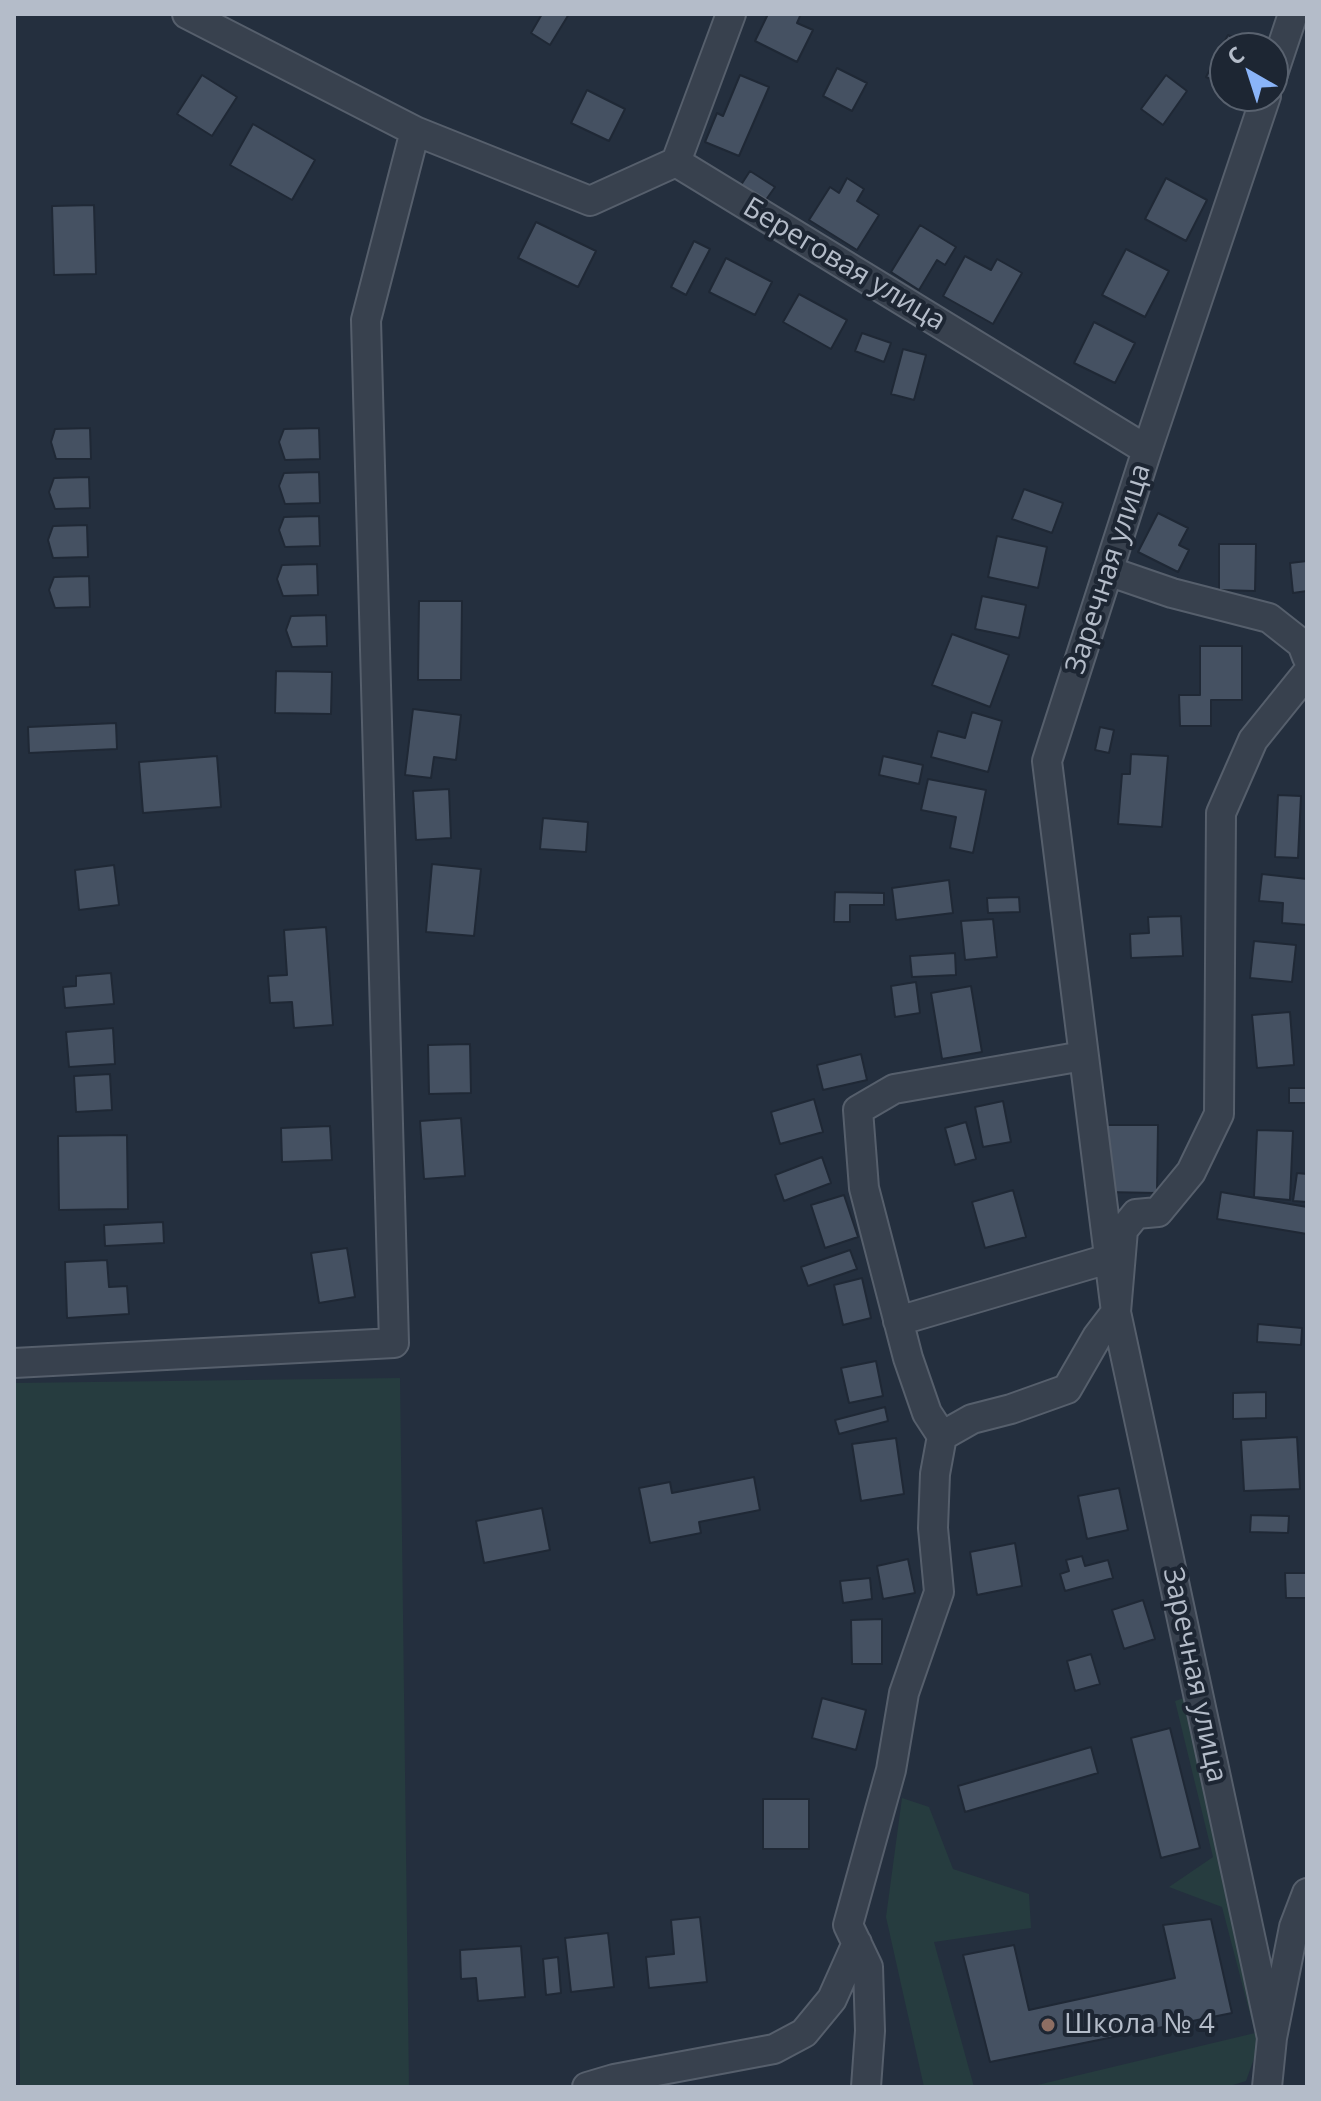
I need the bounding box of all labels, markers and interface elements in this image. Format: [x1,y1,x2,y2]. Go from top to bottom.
north arrow [1209,32,1289,112]
text: С [1220,39,1250,71]
street label: Береговая улица [737,191,951,339]
street label: Заречная улица [1059,460,1159,678]
street label: Заречная улица [1155,1565,1233,1785]
place label: Школа № 4 [1064,2008,1215,2042]
marker: Школа № 4 [1039,2016,1057,2034]

